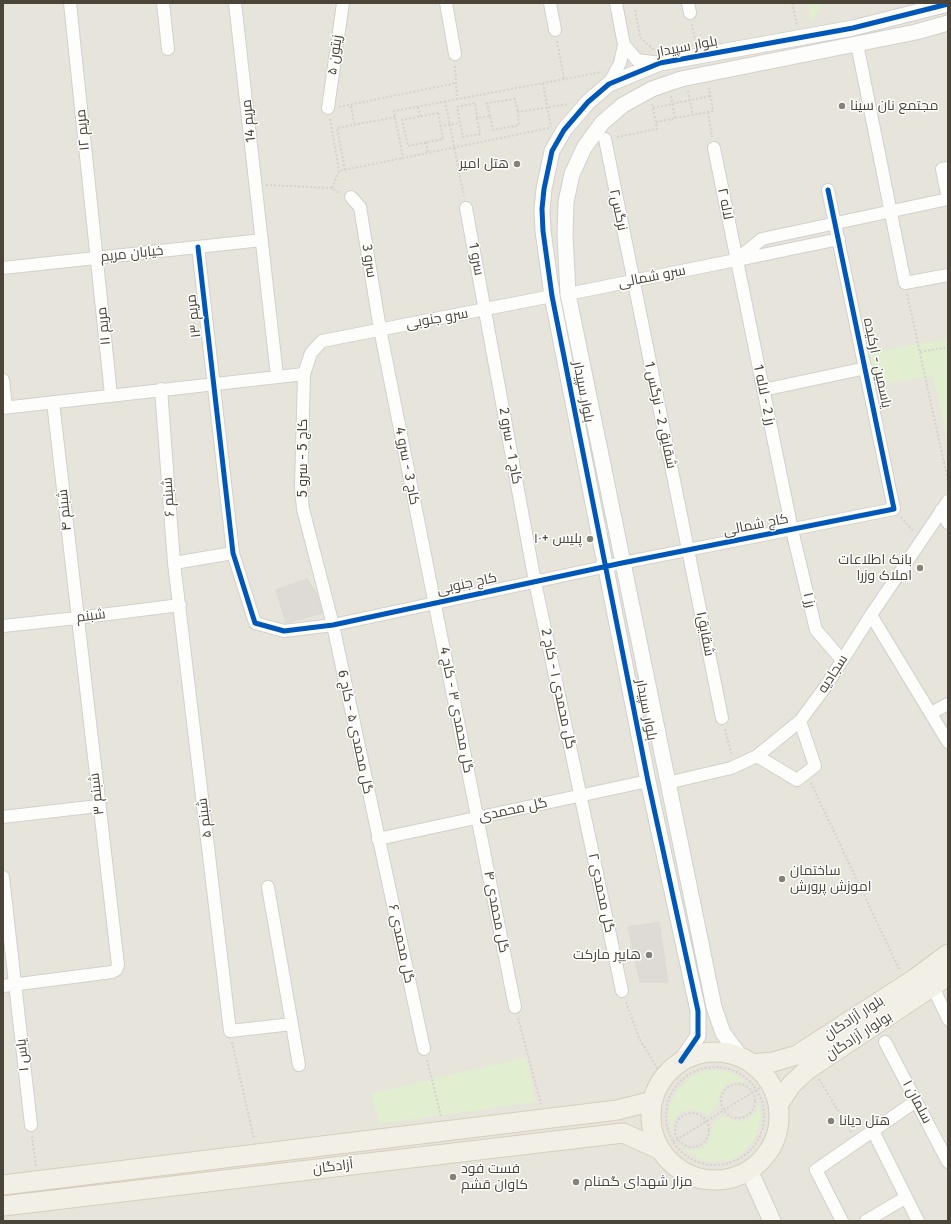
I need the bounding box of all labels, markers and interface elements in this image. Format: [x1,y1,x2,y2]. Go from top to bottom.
street label: بلوار سپیدار [655,33,719,61]
street label: زیتون ۵ [324,34,346,76]
place label: مجتمع نان سینا [850,98,938,114]
street label: مریم 14 [238,99,260,143]
marker: مجتمع نان سینا [837,101,847,111]
street label: مریم ۱۲ [72,108,94,152]
place label: هتل امیر [459,156,509,172]
marker: هتل امیر [512,159,522,169]
street label: لاله ۲ [714,187,736,221]
street label: نرگس۲ [605,188,631,232]
street label: سرو 1 [465,241,487,277]
street label: خیابان مریم [100,242,164,266]
street label: سرو 3 [358,243,380,279]
street label: سرو شمالی [617,262,687,292]
street label: مریم ۱۳ [183,293,205,339]
street label: سرو جنوبی [405,305,469,333]
street label: مریم ۱۱ [94,306,114,346]
street label: یاسمین - ارکیده [859,316,895,410]
street label: بلوار سپیدار [569,360,597,424]
street label: شقایق 2 - نرگس 1 [640,360,680,470]
street label: رز 2 - لاله 1 [749,363,779,427]
street label: کاج 1 - سرو 2 [495,406,525,486]
street label: کاج 5 - سرو 5 [295,419,311,497]
street label: کاج 3 - سرو 4 [391,426,423,506]
street label: شبنم ۶ [159,477,179,517]
street label: شبنم ۴ [54,488,76,532]
street label: کاج شمالی [722,510,790,540]
place label: پلیس +۱۰ [534,531,582,547]
marker: پلیس +۱۰ [585,534,595,544]
place label: بانک اطلاعات املاک وزرا [838,552,912,584]
marker: بانک اطلاعات املاک وزرا [915,563,925,573]
street label: کاج جنوبی [436,569,498,599]
street label: رز ۱ [799,591,819,609]
street label: شبنم [76,606,106,626]
street label: شقایق۱ [692,610,718,658]
street label: گل محمدی ۱ - کاج 2 [537,627,579,751]
street label: گل محمدی ۳ - کاج 4 [436,645,476,775]
street label: سجادیه [814,652,852,696]
street label: گل محمدی ۵ - کاج 6 [334,668,376,796]
street label: بلوار سپیدار [632,678,660,742]
street label: شبنم ۳ [86,772,108,816]
street label: گل محمدی [477,795,549,825]
street label: شبنم ۵ [194,797,216,839]
street label: گل محمدی ۲ [584,852,618,934]
place label: ساختمان اموزش پرورش [790,863,871,896]
street label: گل محمدی ۴ [480,870,512,954]
marker: ساختمان اموزش پرورش [777,874,787,884]
street label: گل محمدی ۶ [384,903,418,985]
place label: هایپر مارکت [573,947,641,963]
marker: هایپر مارکت [644,950,654,960]
street label: بلوار آزادگان [821,992,887,1044]
street label: بولوار آزادگان [823,1008,895,1064]
street label: یاس ۱ [13,1038,33,1072]
street label: سلمان ۱ [899,1077,935,1127]
place label: هتل دیانا [839,1113,890,1129]
marker: هتل دیانا [826,1116,836,1126]
street label: آزادگان [312,1156,354,1178]
place label: فست فود كاوان قشم [461,1161,528,1194]
marker: فست فود كاوان قشم [448,1172,458,1182]
place label: مزار شهدای گمنام [584,1174,693,1190]
marker: مزار شهدای گمنام [571,1177,581,1187]

